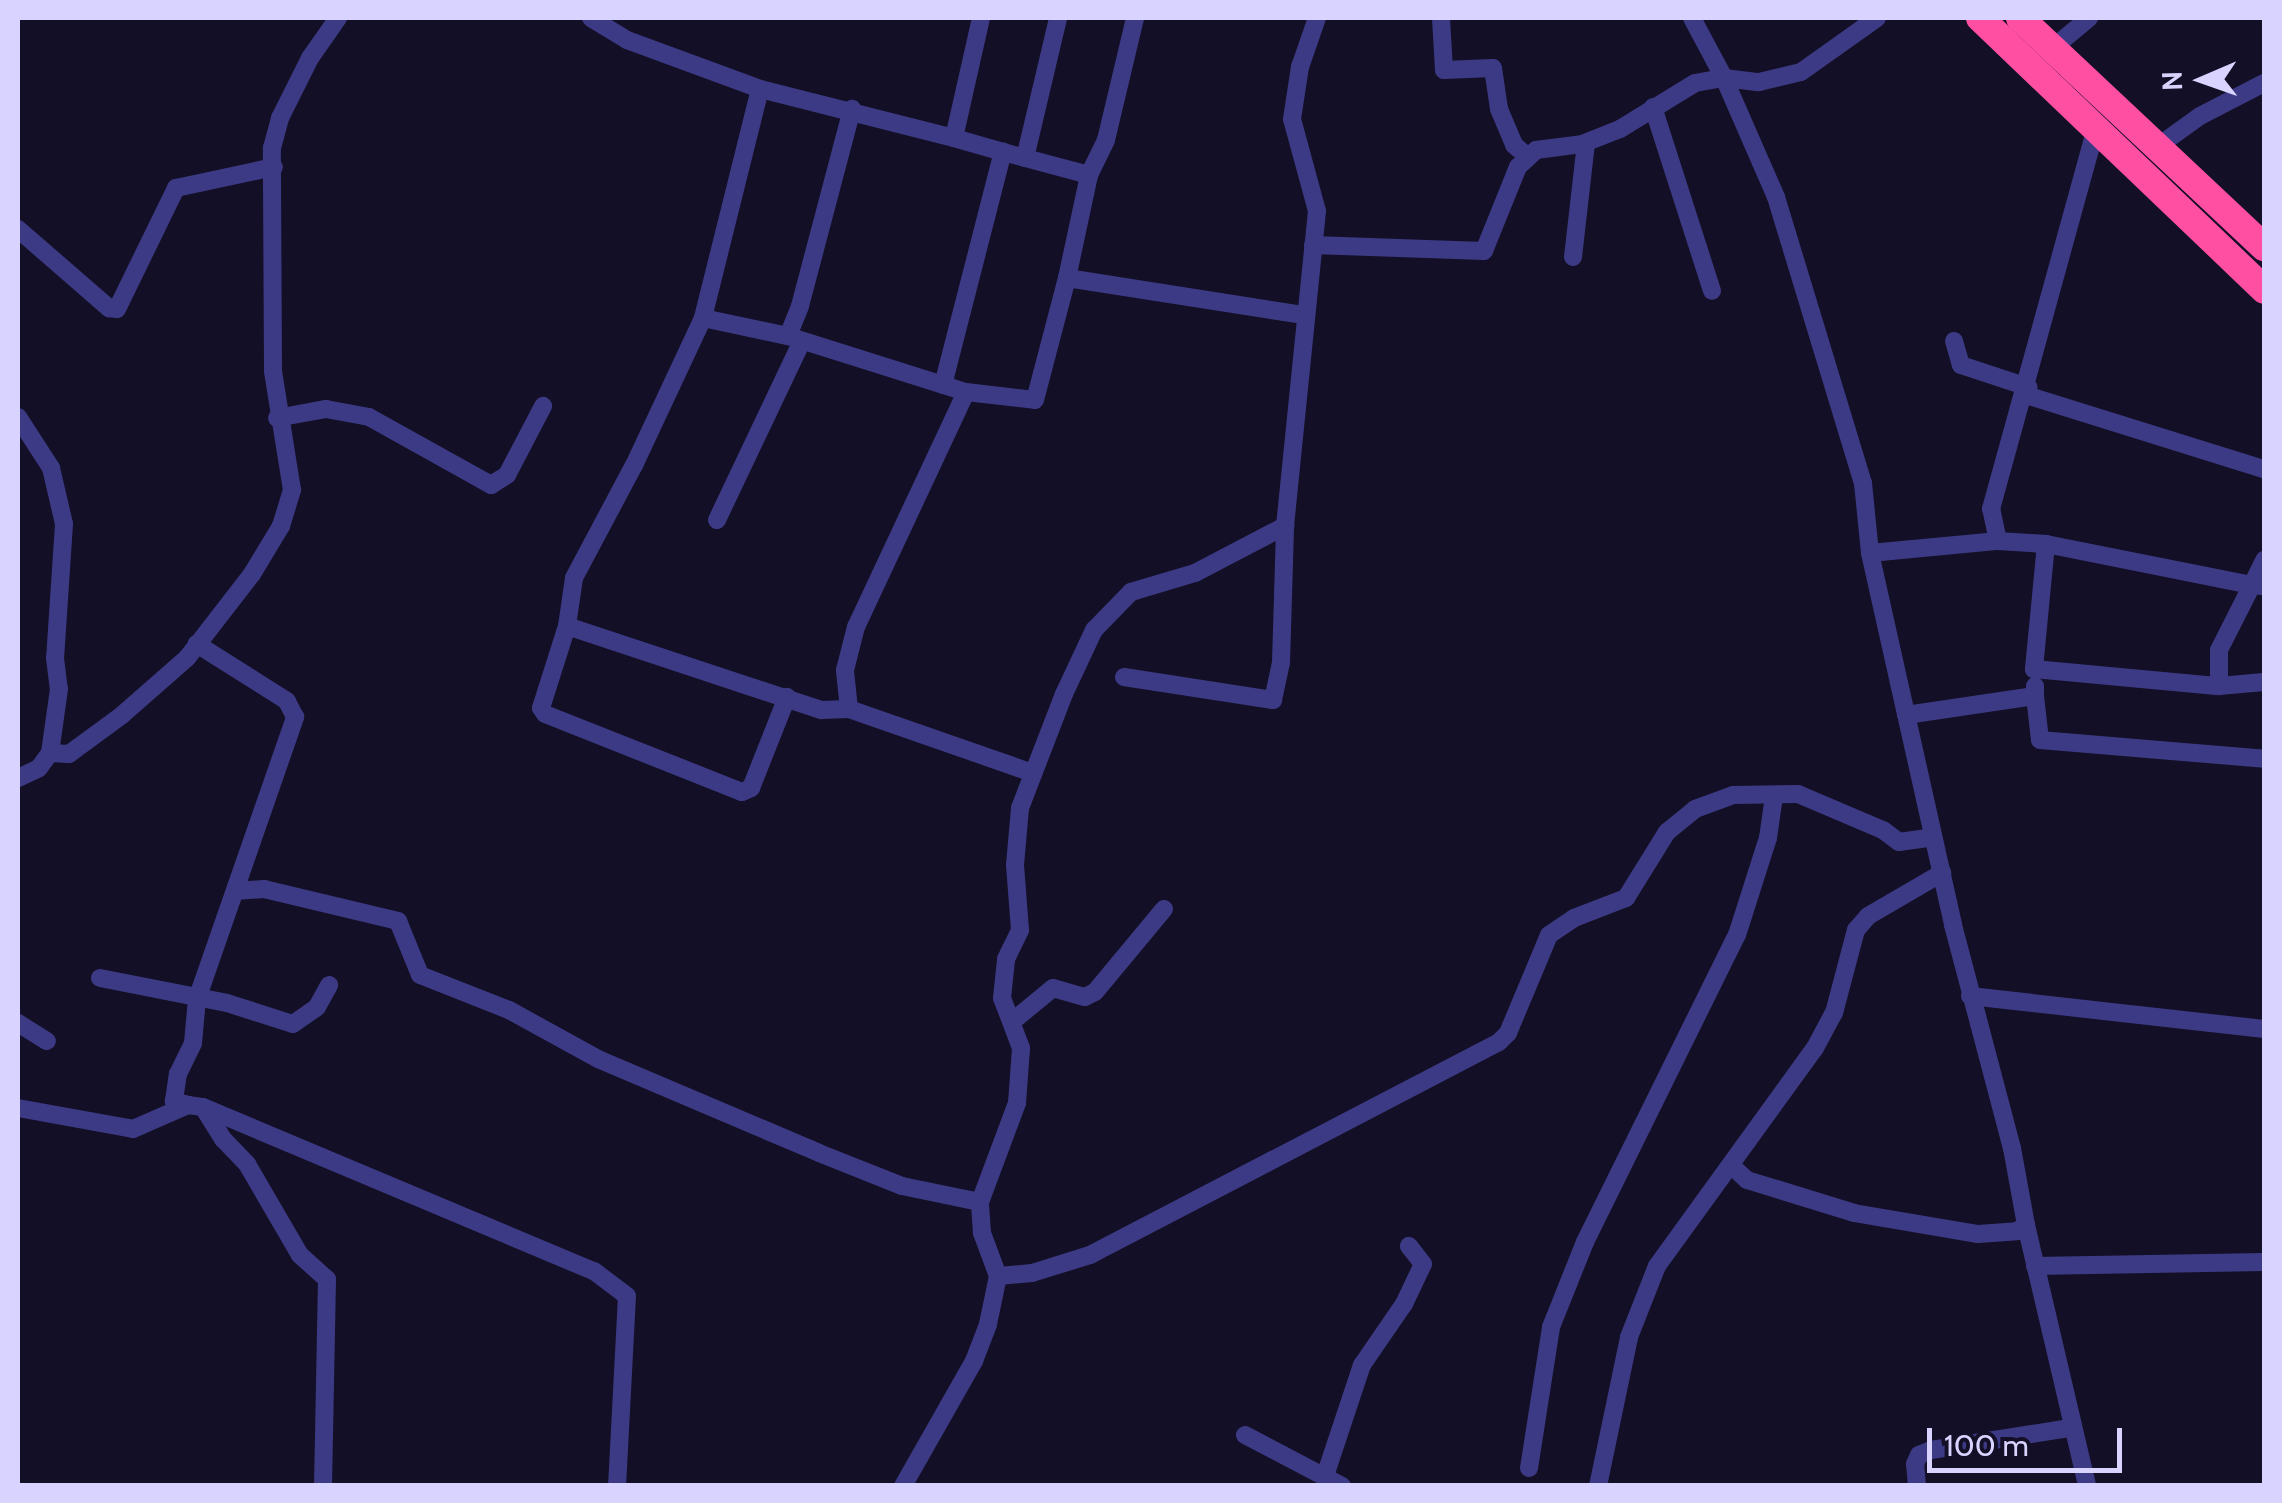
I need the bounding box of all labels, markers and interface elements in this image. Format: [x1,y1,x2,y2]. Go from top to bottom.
north arrow [2152,30,2252,130]
text: N [2155,71,2189,92]
scale bar [1932,1408,2127,1470]
text: 100 m [1944,1427,2029,1464]

